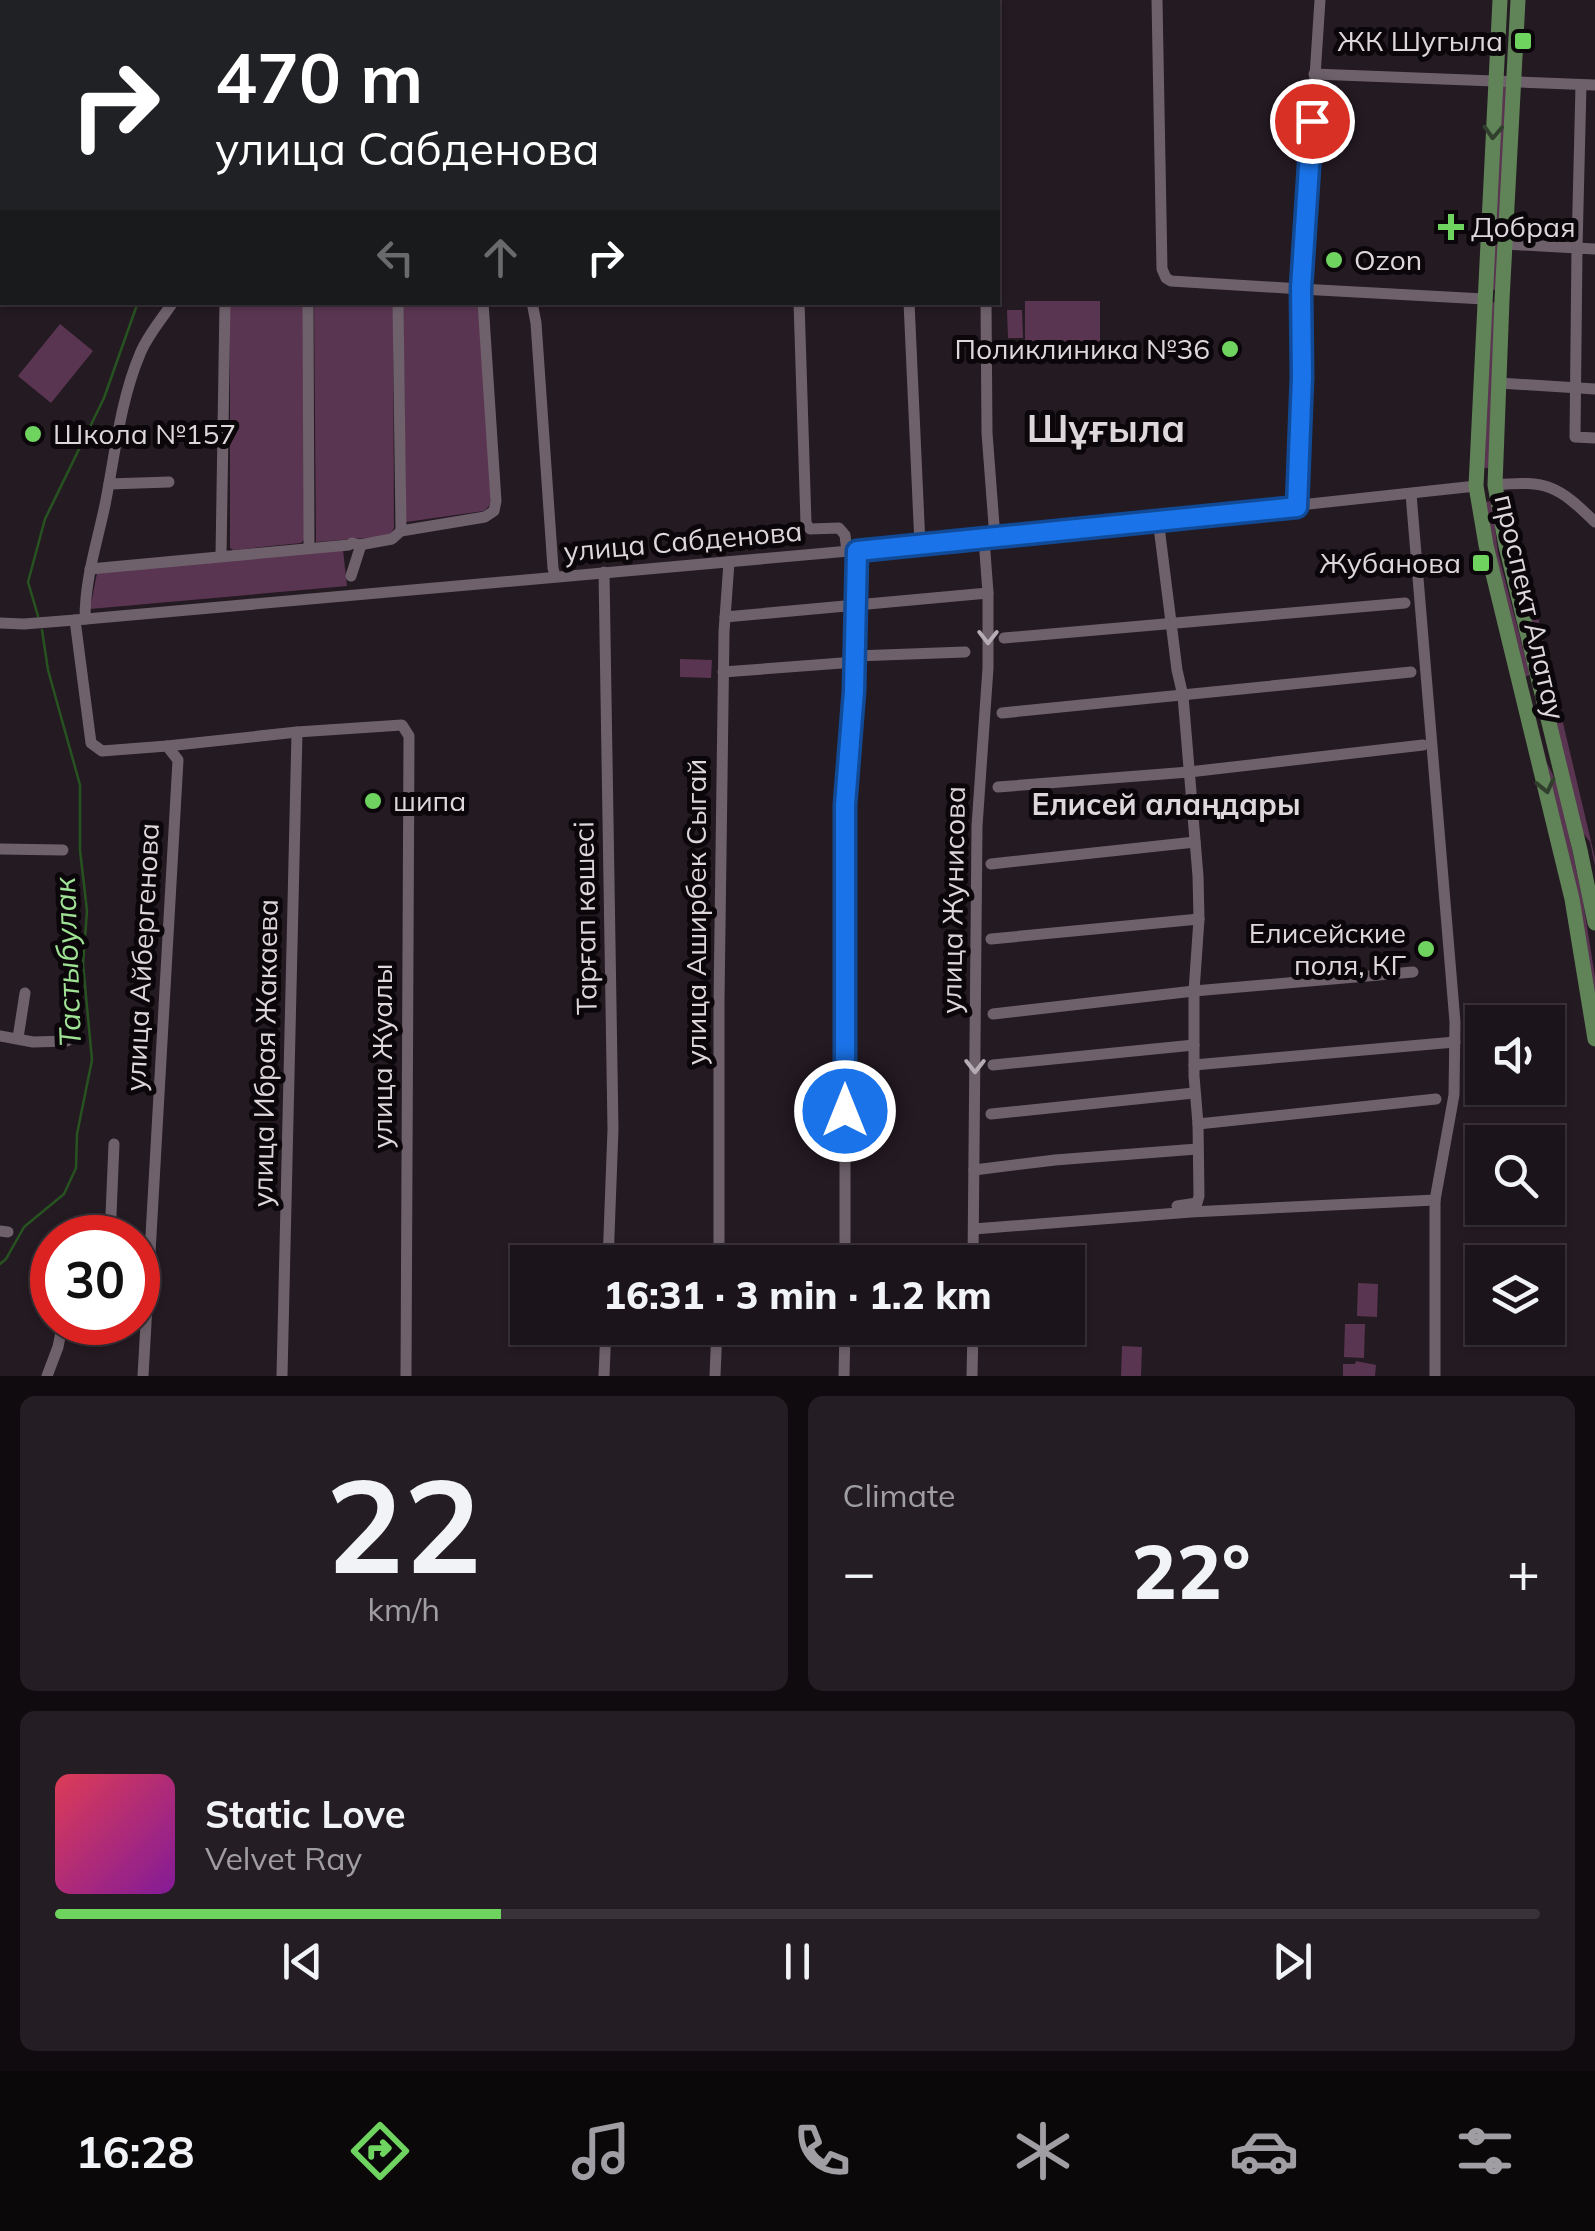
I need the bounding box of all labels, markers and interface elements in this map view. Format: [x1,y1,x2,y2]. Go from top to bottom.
place label: ЖК Шугыла [1337,23,1503,58]
marker: ЖК Шугыла [1512,30,1534,52]
text: 470 m [215,33,423,121]
icon: right [50,40,180,170]
pin [1270,79,1355,164]
icon: arrive [1285,94,1340,149]
text: улица Сабденова [215,120,600,176]
one-way arrow [1483,125,1504,141]
place label: Добрая [1471,209,1576,244]
marker: Добрая [1440,216,1462,238]
icon: left [368,230,423,285]
icon: ahead [473,230,528,285]
icon: right [578,230,633,285]
place label: Ozon [1354,242,1422,277]
marker: Ozon [1323,249,1345,271]
place label: Поликлиника №36 [954,331,1210,366]
marker: Поликлиника №36 [1219,338,1241,360]
district label: Шұғыла [1027,404,1185,452]
place label: Школа №157 [53,416,236,451]
marker: Школа №157 [22,423,44,445]
street label: проспект Алатау [1488,491,1573,723]
street label: улица Сабденова [562,513,804,568]
place label: Жубанова [1320,545,1461,580]
marker: Жубанова [1470,552,1492,574]
one-way arrow [977,630,999,645]
street label: улица Аширбек Сыгай [678,759,713,1065]
one-way arrow [1534,777,1555,794]
place label: шипа [393,783,466,818]
district label: Елисей алаңдары [1031,785,1301,823]
street label: улица Жунисова [933,786,972,1014]
marker: шипа [362,790,384,812]
street label: Тарғап көшесі [565,821,604,1015]
street label: улица Айбергенова [117,822,166,1092]
water label: Тастыбулак [45,876,89,1048]
street label: улица Ибрая Жакаева [244,899,285,1207]
place label: Елисейские поля, КГ [1249,915,1406,982]
marker: Елисейские поля, КГ [1415,938,1437,960]
street label: улица Жуалы [364,963,399,1149]
map controls [1465,1005,1565,1345]
button: sound [1465,1005,1565,1105]
position arrow [793,1059,897,1163]
one-way arrow [964,1060,986,1075]
button: search [1465,1125,1565,1225]
speed limit sign: 30 [30,1215,160,1345]
button: layers [1465,1245,1565,1345]
text: 16:31 · 3 min · 1.2 km [603,1271,992,1319]
text: 22 [326,1442,482,1606]
text: Climate [843,1475,955,1515]
text: 22° [1132,1524,1251,1618]
text: − [843,1537,876,1606]
text: + [1507,1537,1540,1606]
text: km/h [368,1589,440,1629]
text: Static Love [205,1790,406,1838]
text: Velvet Ray [205,1838,362,1878]
icon: previous [275,1934,330,1989]
icon: pause [770,1934,825,1989]
icon: next [1265,1934,1320,1989]
icon: directions [345,2116,415,2186]
icon: music [566,2116,636,2186]
icon: phone [787,2116,857,2186]
icon: climate [1008,2116,1078,2186]
icon: car [1229,2116,1299,2186]
icon: filters [1450,2116,1520,2186]
text: 16:28 [75,2123,195,2179]

